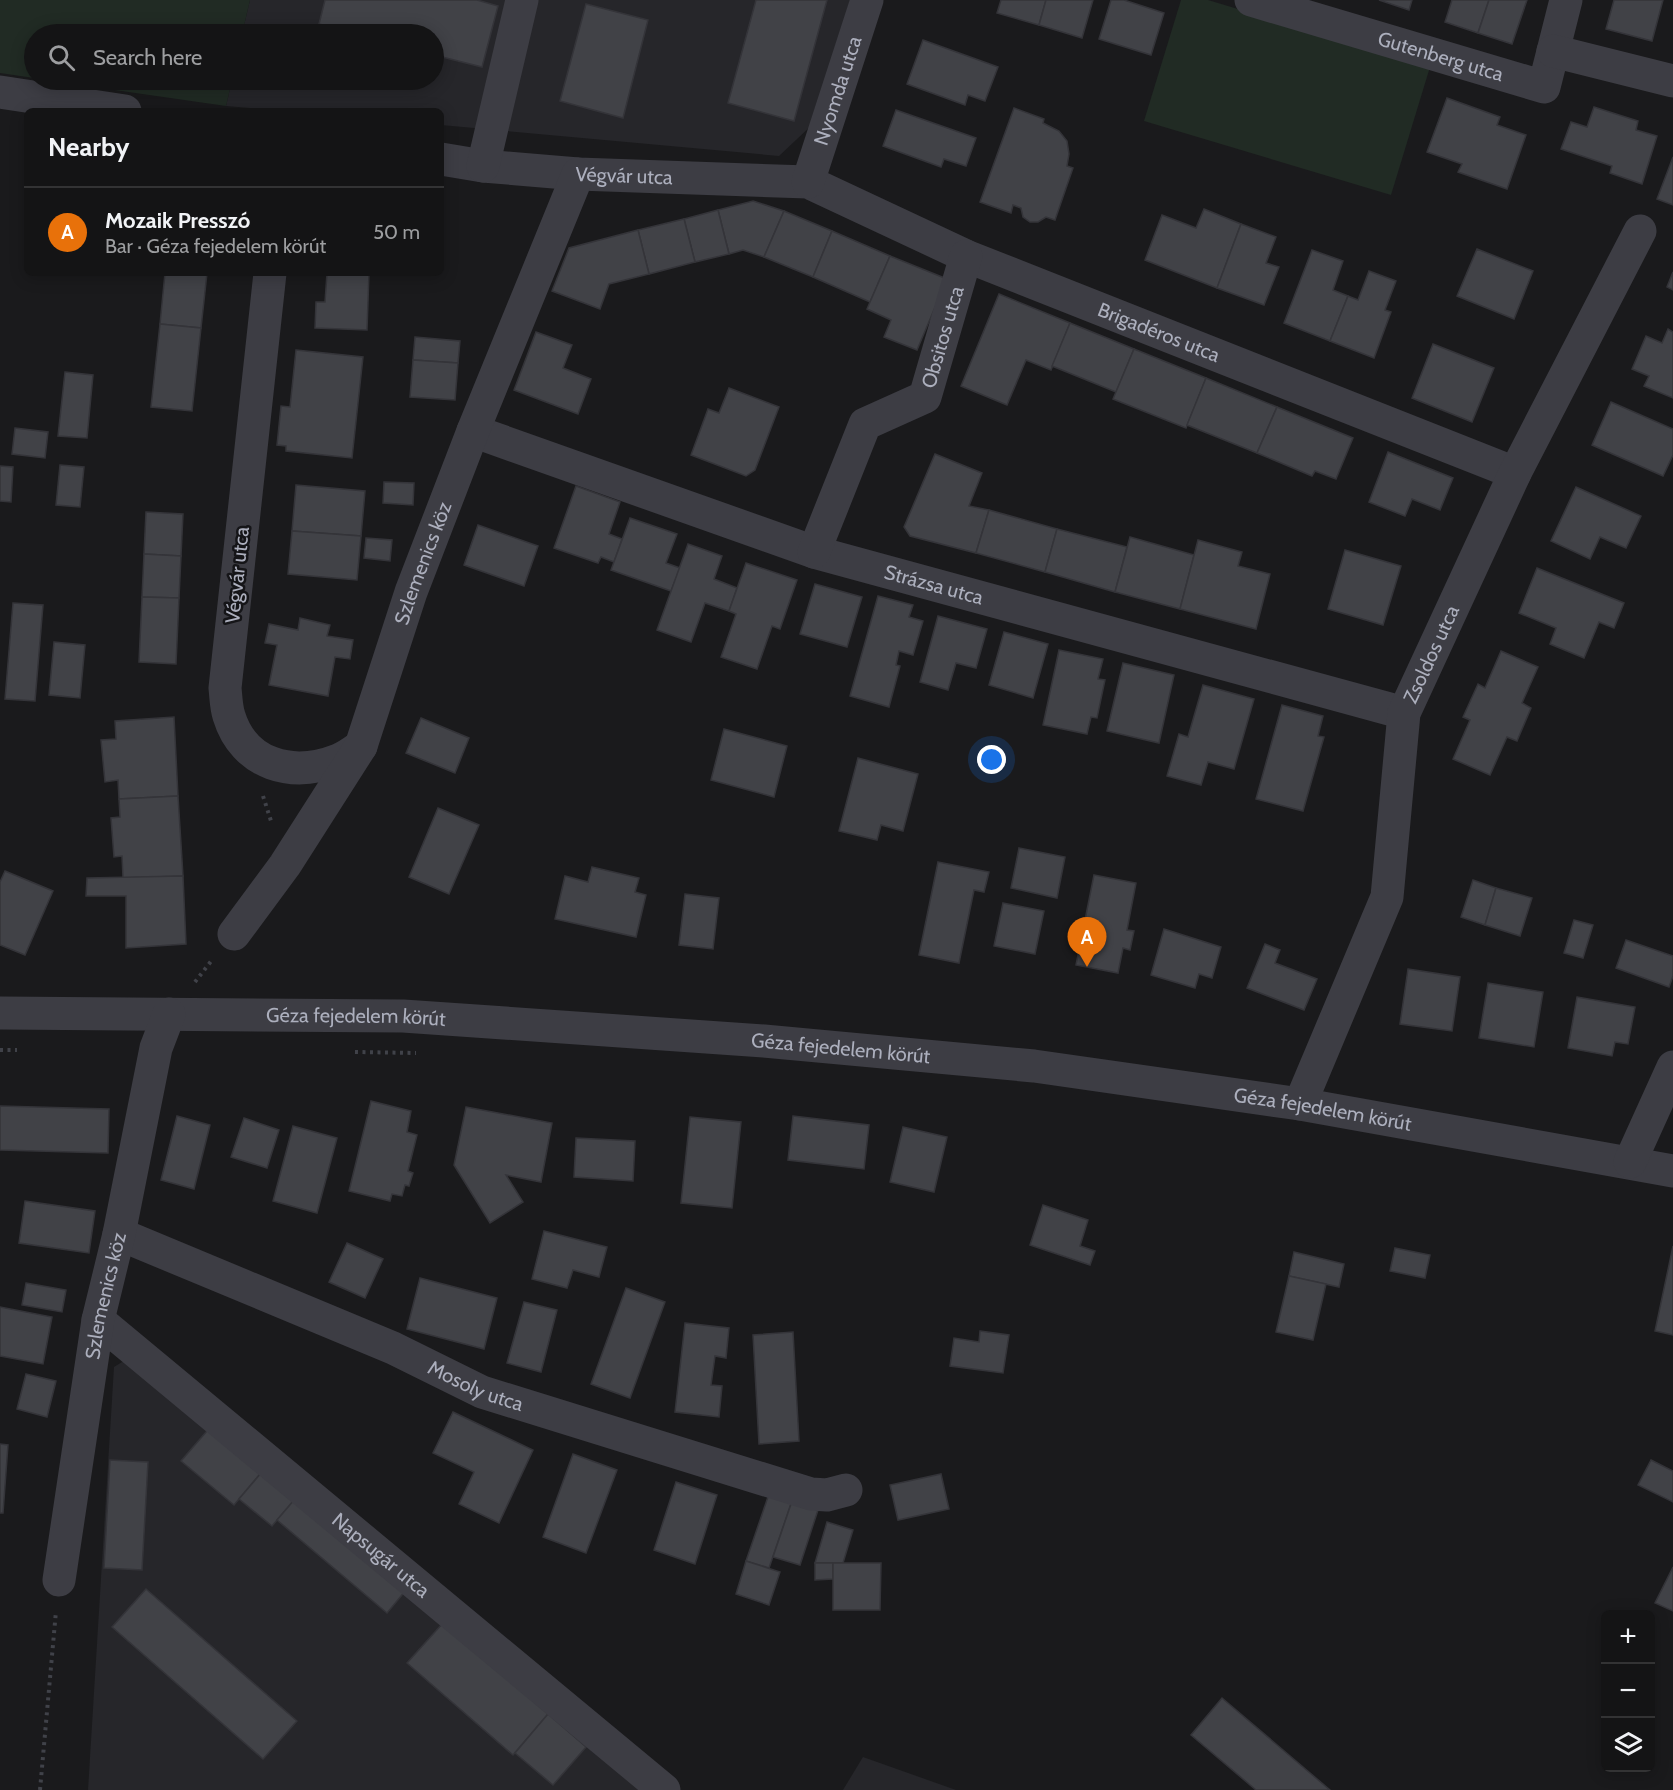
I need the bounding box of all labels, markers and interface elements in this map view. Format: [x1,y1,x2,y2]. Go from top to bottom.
search box [24,24,444,90]
street label: Gutenberg utca [1375,26,1507,86]
street label: Nyomda utca [809,33,867,148]
icon: search [45,41,78,74]
text: Search here [93,44,202,71]
text: Nearby [48,131,129,163]
street label: Végvár utca [575,162,673,189]
text: Mozaik Presszó [105,207,250,234]
text: A [61,220,74,244]
text: 50 m [373,220,420,244]
text: Bar · Géza fejedelem körút [105,234,326,258]
street label: Obsitos utca [916,283,969,391]
street label: Brigadéros utca [1095,297,1224,367]
street label: Szlemenics köz [389,498,457,628]
street label: Végvár utca [220,525,254,625]
street label: Strázsa utca [882,560,986,610]
street label: Zsoldos utca [1398,601,1464,707]
your location [977,745,1006,774]
pin: A [1068,918,1106,967]
street label: Géza fejedelem körút [266,1003,447,1031]
street label: Géza fejedelem körút [750,1028,932,1068]
street label: Géza fejedelem körút [1232,1083,1414,1136]
street label: Szlemenics köz [80,1230,131,1361]
street label: Mosoly utca [424,1355,527,1416]
street label: Napsugár utca [327,1508,435,1603]
map controls [1601,1610,1655,1772]
button: + [1601,1610,1655,1664]
button: − [1601,1664,1655,1718]
button: layers [1601,1718,1655,1772]

